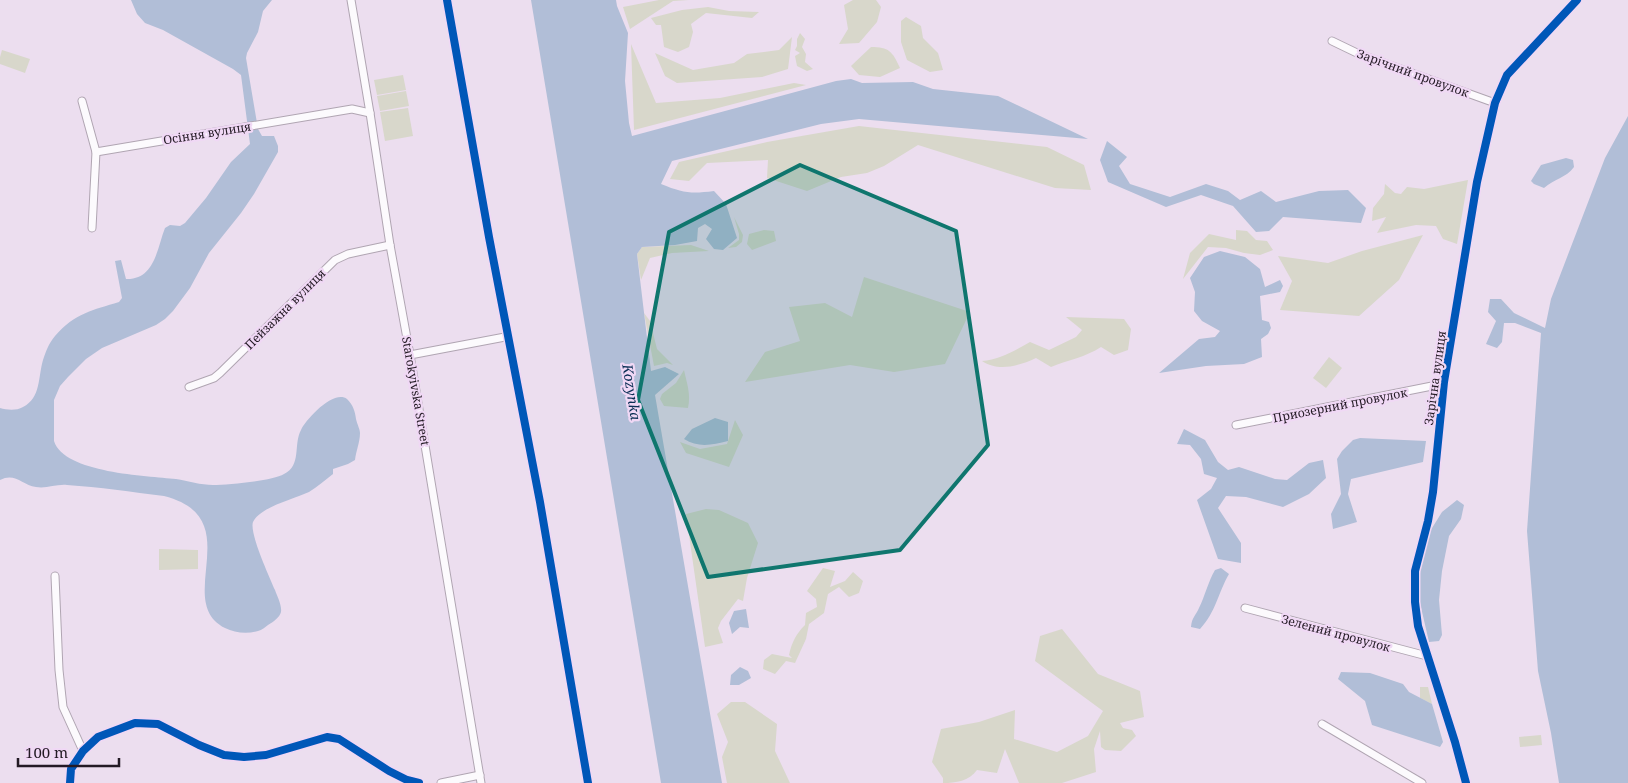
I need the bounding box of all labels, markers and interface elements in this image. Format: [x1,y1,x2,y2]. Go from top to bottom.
street label: Зарічний провулок [1355,45,1472,101]
street label: Осіння вулиця [162,118,252,148]
street label: Пейзажна вулиця [241,265,329,353]
street label: Зарічна вулиця [1420,330,1450,426]
street label: Starokyivska Street [398,335,434,447]
water label: Kozynka [618,362,646,422]
street label: Приозерний провулок [1271,383,1410,426]
street label: Зелений провулок [1280,610,1393,656]
scale bar [18,736,119,768]
text: 100 m [25,742,68,762]

